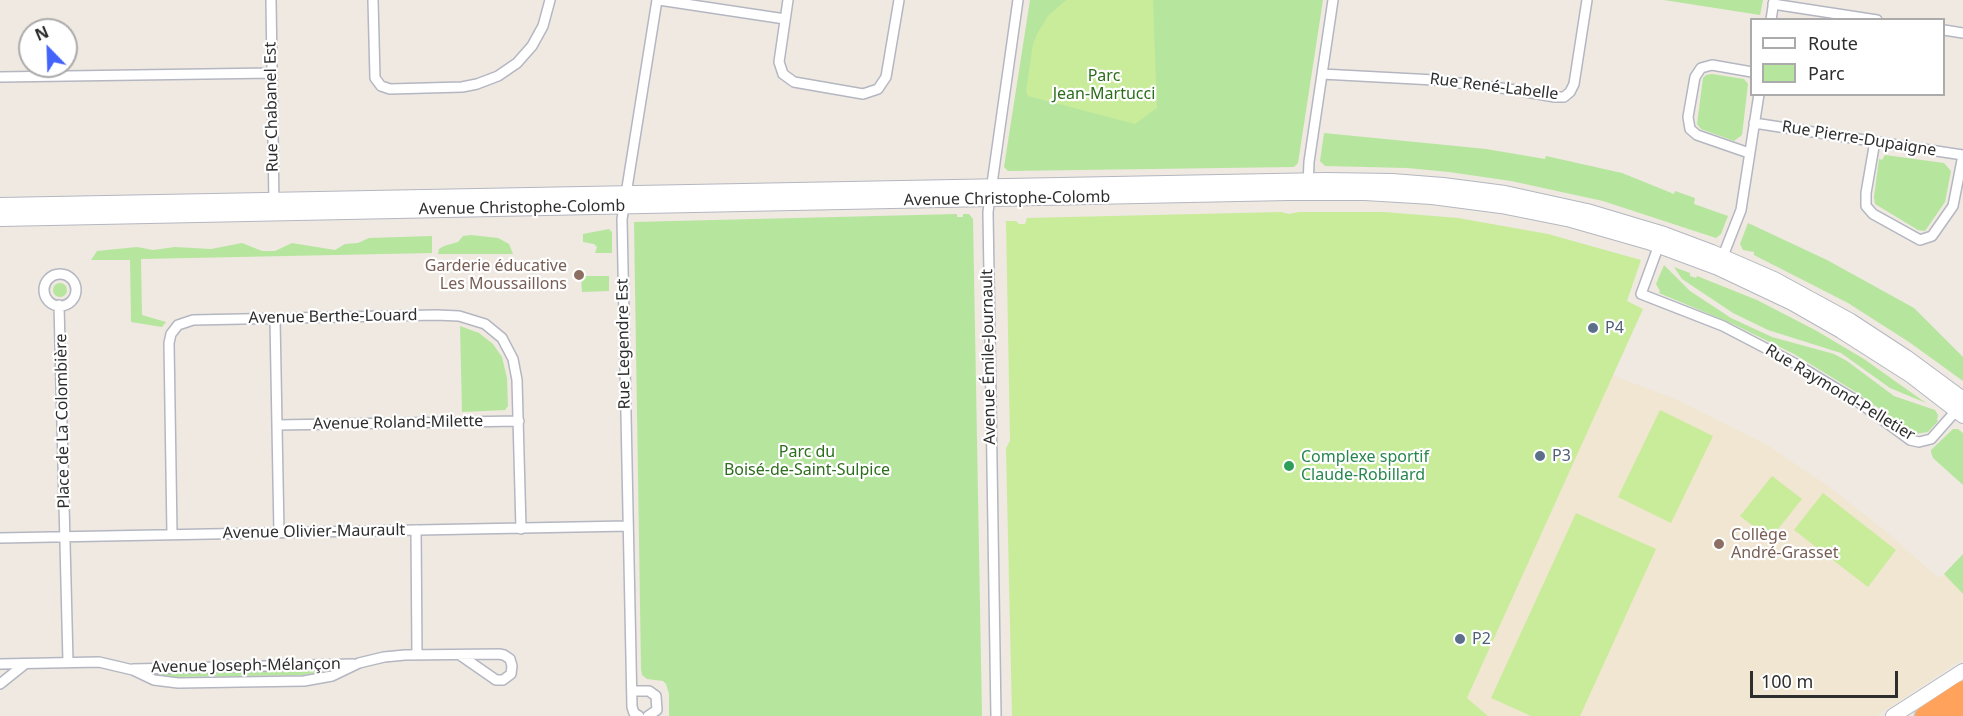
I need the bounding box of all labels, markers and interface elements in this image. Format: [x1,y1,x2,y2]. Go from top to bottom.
north arrow [18,18,78,78]
legend [1750,18,1945,96]
text: N [31,21,52,46]
text: Route [1808,31,1858,55]
street label: Rue Chabanel Est [261,42,283,172]
text: Parc [1808,61,1845,85]
park label: Parc Jean-Martucci [1053,66,1155,104]
street label: Rue René-Labelle [1429,70,1559,104]
street label: Rue Pierre-Dupaigne [1780,117,1938,161]
street label: Avenue Christophe-Colomb [904,188,1110,210]
street label: Avenue Christophe-Colomb [419,197,625,219]
place label: Garderie éducative Les Moussaillons [425,256,567,294]
marker: Garderie éducative Les Moussaillons [572,268,586,282]
street label: Avenue Émile-Journault [978,269,1000,445]
street label: Rue Legendre Est [613,278,635,410]
street label: Avenue Berthe-Louard [248,306,418,328]
place label: P4 [1605,318,1624,338]
marker: P4 [1586,321,1600,335]
street label: Place de La Colombière [52,333,74,509]
street label: Rue Raymond-Pelletier [1762,341,1918,445]
street label: Avenue Roland-Milette [313,412,483,434]
park label: Parc du Boisé-de-Saint-Sulpice [724,442,890,480]
place label: P3 [1552,446,1571,466]
place label: Complexe sportif Claude-Robillard [1301,447,1429,485]
marker: P3 [1533,449,1547,463]
marker: Complexe sportif Claude-Robillard [1282,459,1296,473]
street label: Avenue Olivier-Maurault [223,521,405,543]
place label: Collège André-Grasset [1731,525,1838,563]
marker: Collège André-Grasset [1712,537,1726,551]
place label: P2 [1472,629,1491,649]
marker: P2 [1453,632,1467,646]
street label: Avenue Joseph-Mélançon [151,655,341,677]
scale bar [1753,659,1902,697]
text: 100 m [1761,669,1813,693]

